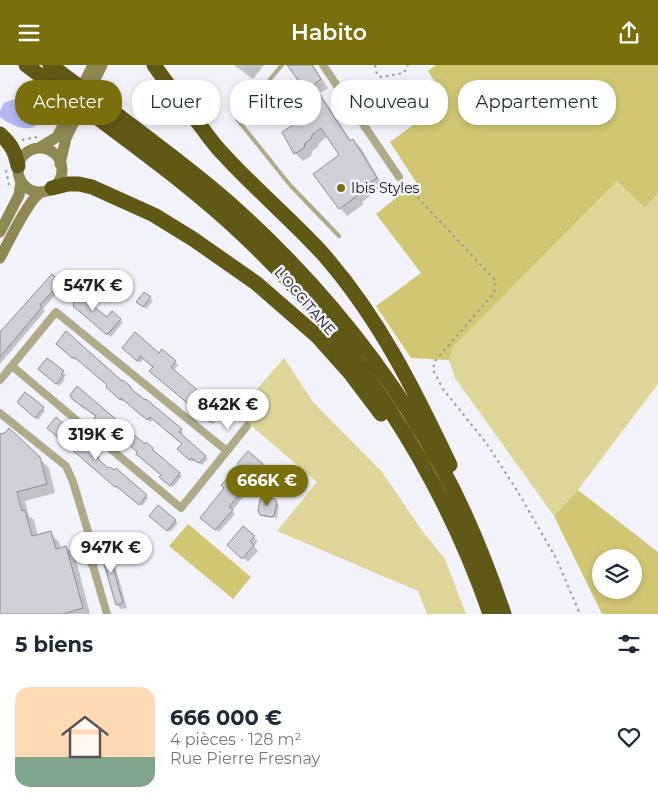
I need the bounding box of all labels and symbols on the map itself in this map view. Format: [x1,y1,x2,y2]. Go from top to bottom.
place label: Ibis Styles [351,179,420,197]
marker: Ibis Styles [335,182,347,194]
street label: L'OCCITANE [270,263,340,339]
pin: 547K € [52,269,134,312]
pin: 842K € [187,389,269,431]
pin: 319K € [55,419,137,461]
pin: 666K € [226,465,308,507]
pin: 947K € [70,531,152,574]

